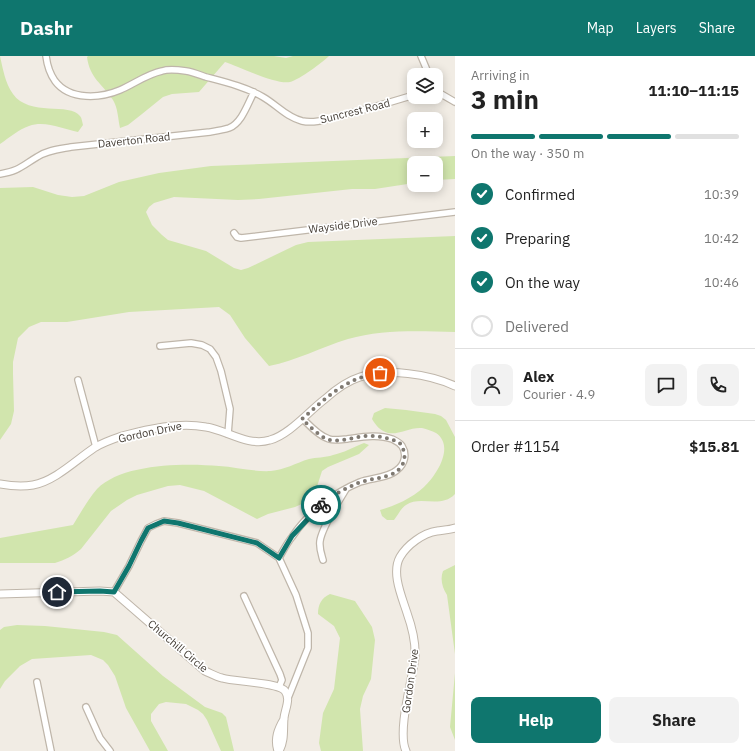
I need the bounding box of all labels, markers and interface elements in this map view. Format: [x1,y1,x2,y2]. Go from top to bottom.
text: Dashr [20,16,73,40]
text: Map [587,19,614,37]
text: Layers [636,19,677,37]
text: Share [699,19,735,37]
text: Arriving in [471,67,530,84]
map controls [407,68,443,192]
button: layers [407,68,443,104]
text: 11:10–11:15 [648,81,739,100]
text: 3 min [471,82,539,116]
street label: Suncrest Road [319,96,391,126]
button: + [407,112,443,148]
street label: Daverton Road [97,129,171,151]
text: On the way · 350 m [471,145,584,162]
button: − [407,156,443,192]
icon: check [471,183,493,205]
text: Confirmed [505,185,575,204]
text: 10:39 [704,186,739,203]
street label: Wayside Drive [308,214,378,236]
icon: check [471,227,493,249]
text: Preparing [505,229,570,248]
text: 10:42 [704,230,739,247]
icon: check [471,271,493,293]
text: On the way [505,273,580,292]
text: 10:46 [704,274,739,291]
text: Delivered [505,317,569,336]
pin [363,356,397,390]
icon: bag [369,362,391,384]
button: person [471,364,513,406]
button: chat [645,364,687,406]
button: phone [697,364,739,406]
text: Alex [523,367,554,386]
text: Courier · 4.9 [523,386,595,403]
street label: Gordon Drive [117,418,183,446]
text: Order #1154 [471,437,560,456]
text: $15.81 [689,437,739,456]
courier [301,485,341,525]
icon: bike [310,494,332,516]
pin [40,575,74,609]
icon: home [46,581,68,603]
street label: Churchill Circle [145,617,211,675]
street label: Gordon Drive [399,648,421,714]
button: Help [471,697,601,743]
button: Share [609,697,739,743]

